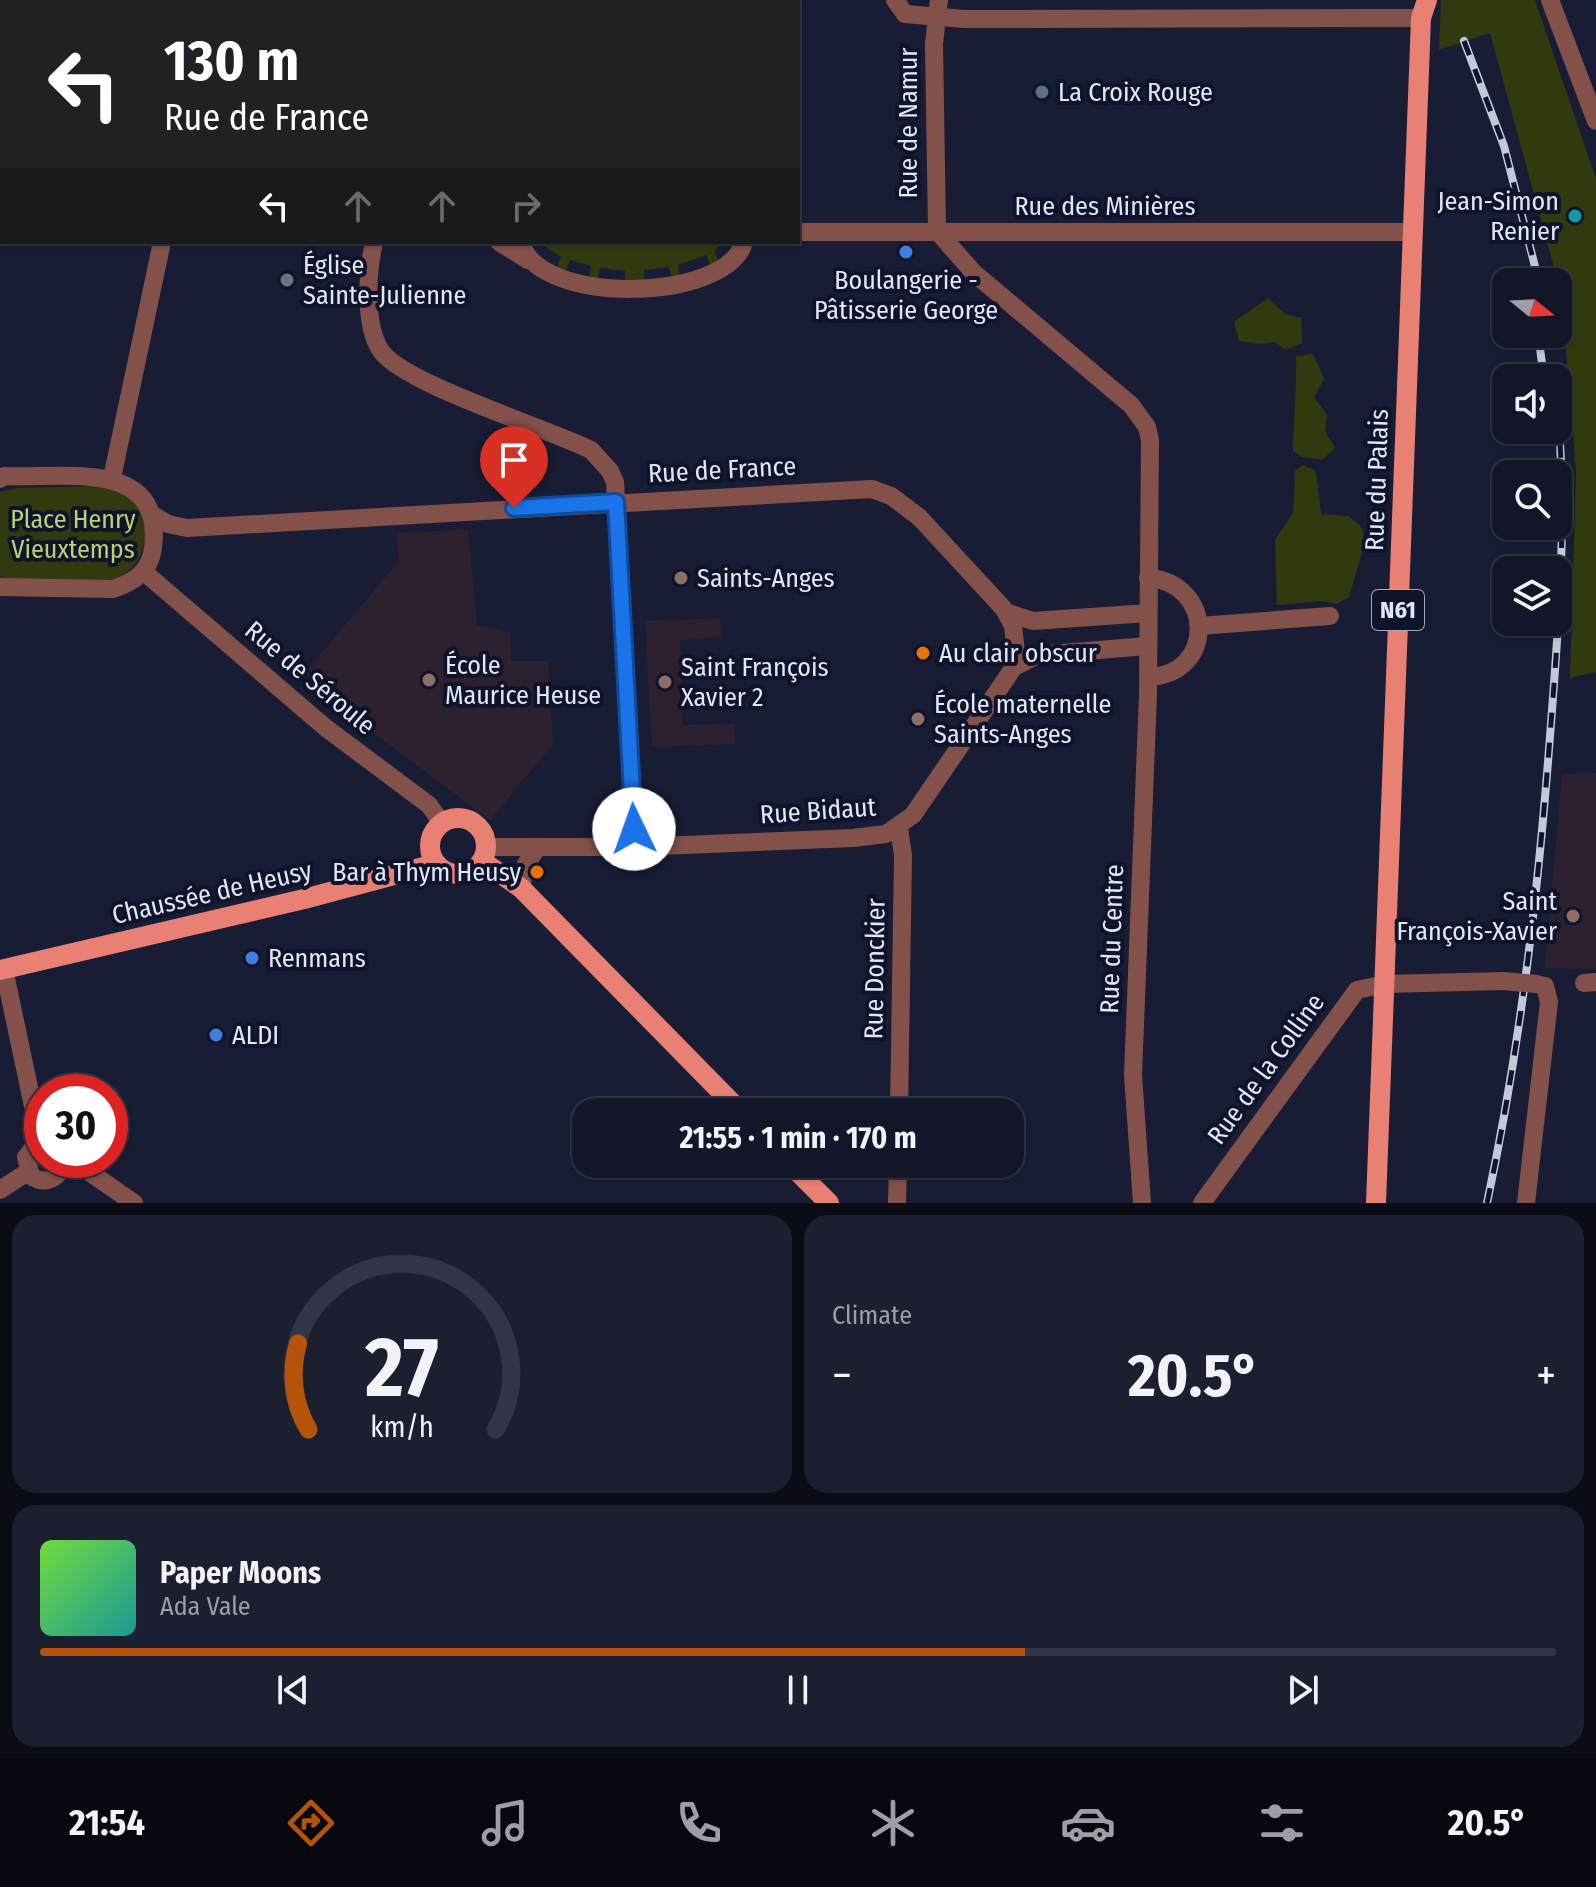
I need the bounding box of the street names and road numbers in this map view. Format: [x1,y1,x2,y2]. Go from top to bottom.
street label: Rue de Namur [893,48,924,198]
street label: Rue des Minières [1014,191,1196,222]
street label: Rue du Palais [1359,408,1395,552]
street label: Rue de France [647,451,797,489]
road number: N61 [1372,590,1424,630]
street label: Rue de Séroule [239,615,381,741]
street label: Rue Bidaut [759,791,878,831]
street label: Chaussée de Heusy [109,855,315,931]
street label: Rue du Centre [1094,864,1130,1014]
street label: Rue Donckier [858,898,892,1040]
street label: Rue de la Colline [1201,988,1331,1150]

